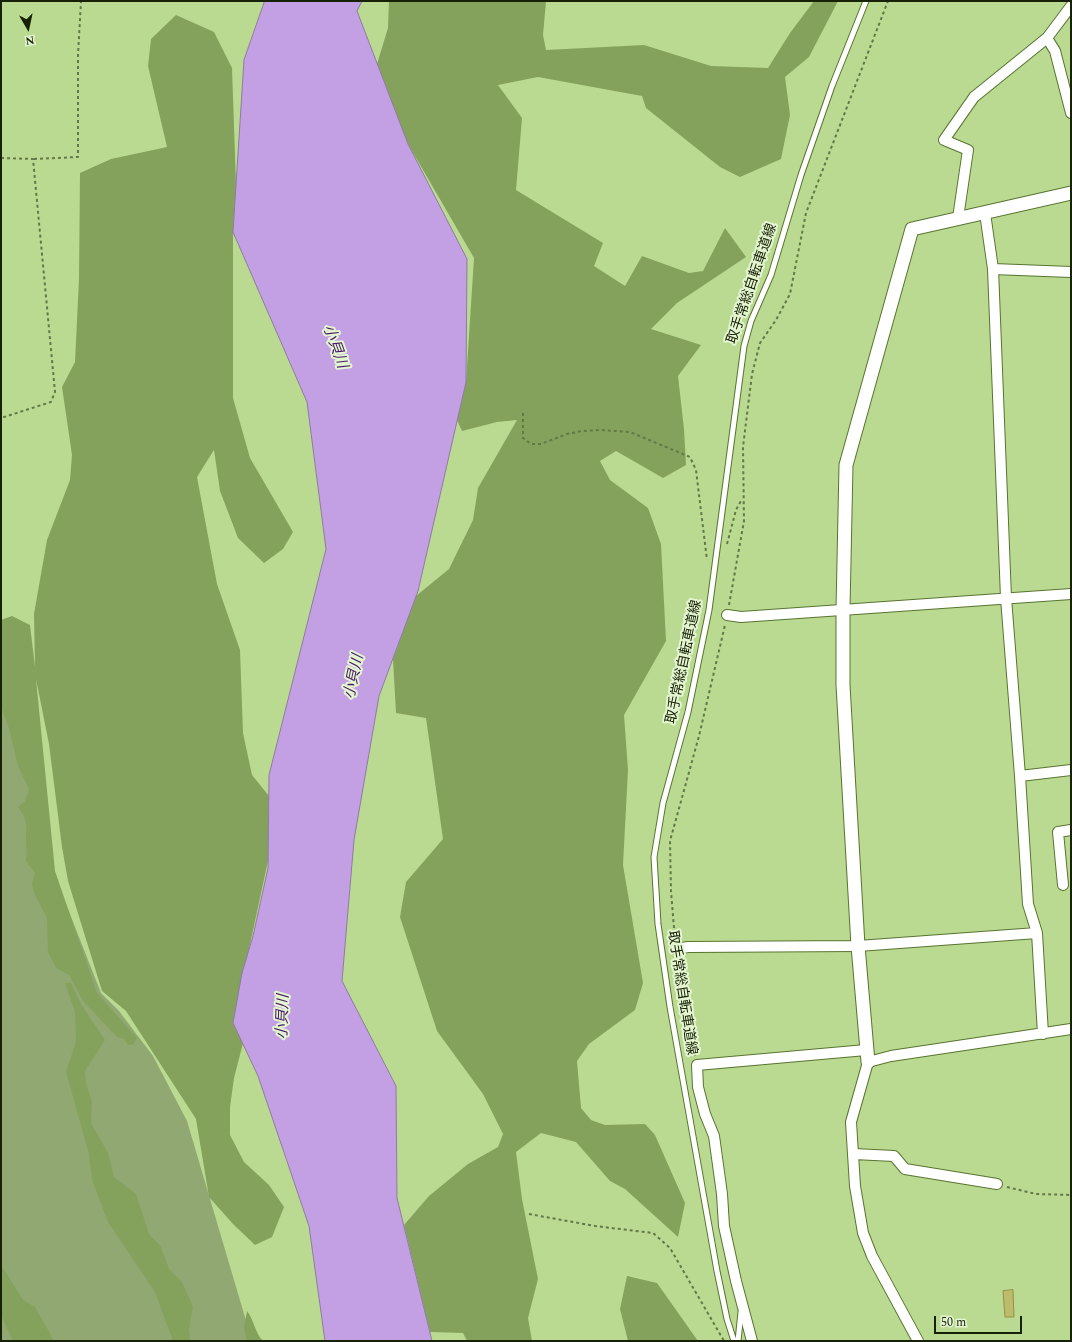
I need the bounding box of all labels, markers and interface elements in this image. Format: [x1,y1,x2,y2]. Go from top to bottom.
north arrow [8,8,48,48]
text: N [24,31,36,49]
street label: 取手常総自転車道線 [725,222,781,346]
water label: 小貝川 [318,323,350,371]
street label: 取手常総自転車道線 [664,599,706,725]
water label: 小貝川 [342,653,368,701]
street label: 取手常総自転車道線 [663,929,699,1057]
water label: 小貝川 [274,994,294,1040]
scale bar [936,1308,1024,1334]
text: 50 m [941,1313,966,1332]

